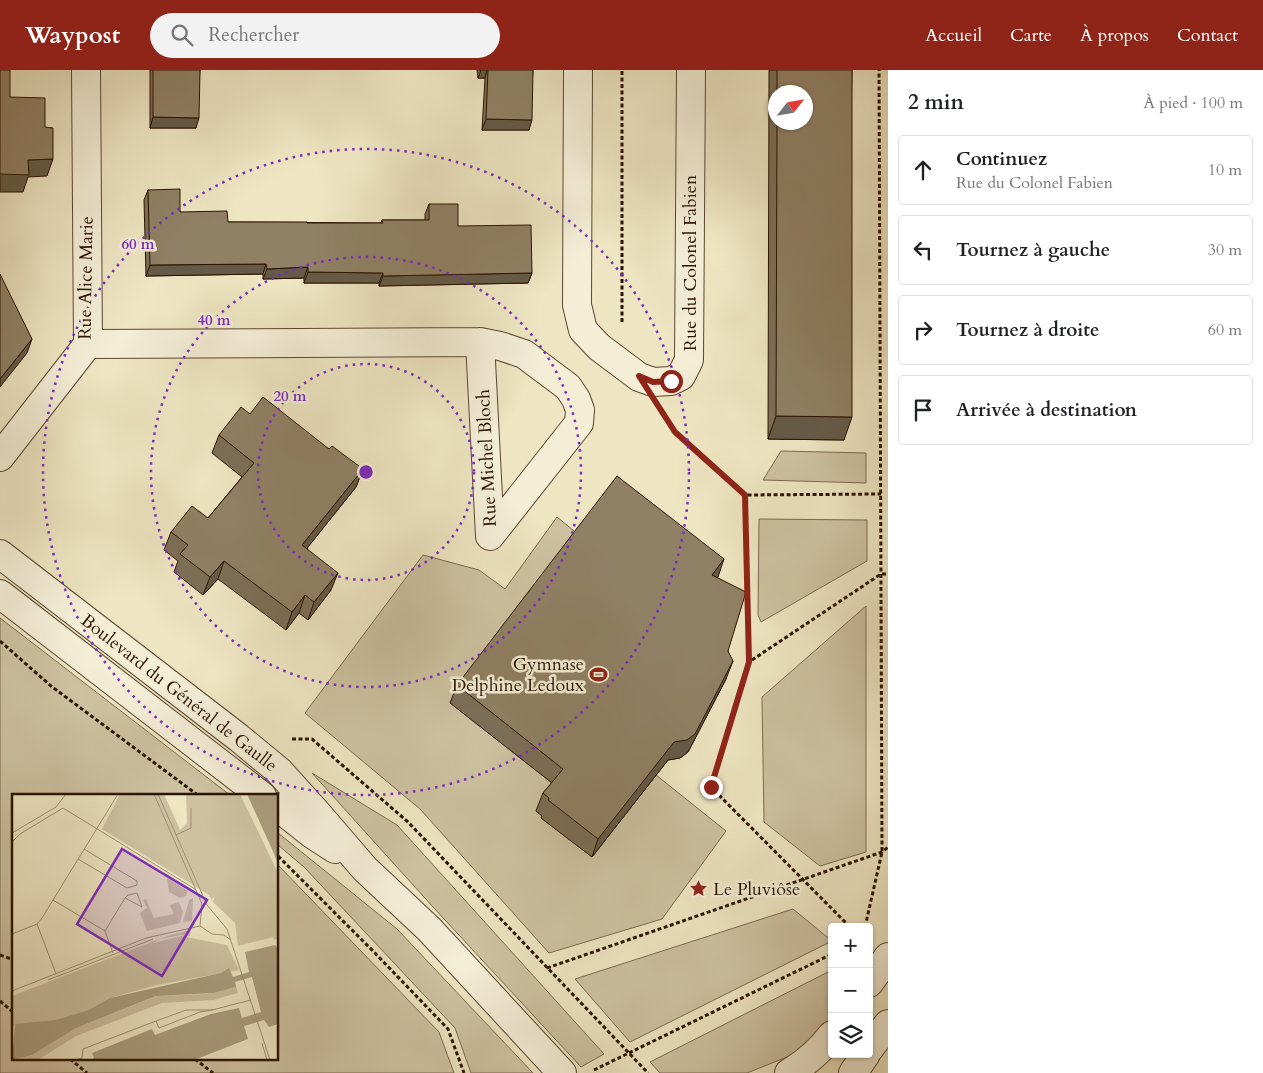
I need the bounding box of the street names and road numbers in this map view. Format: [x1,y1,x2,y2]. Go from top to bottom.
street label: Rue du Colonel Fabien [678,174,703,351]
street label: Rue Alice Marie [72,216,100,340]
street label: Rue Michel Bloch [471,388,503,527]
street label: Boulevard du Général de Gaulle [75,608,283,778]

